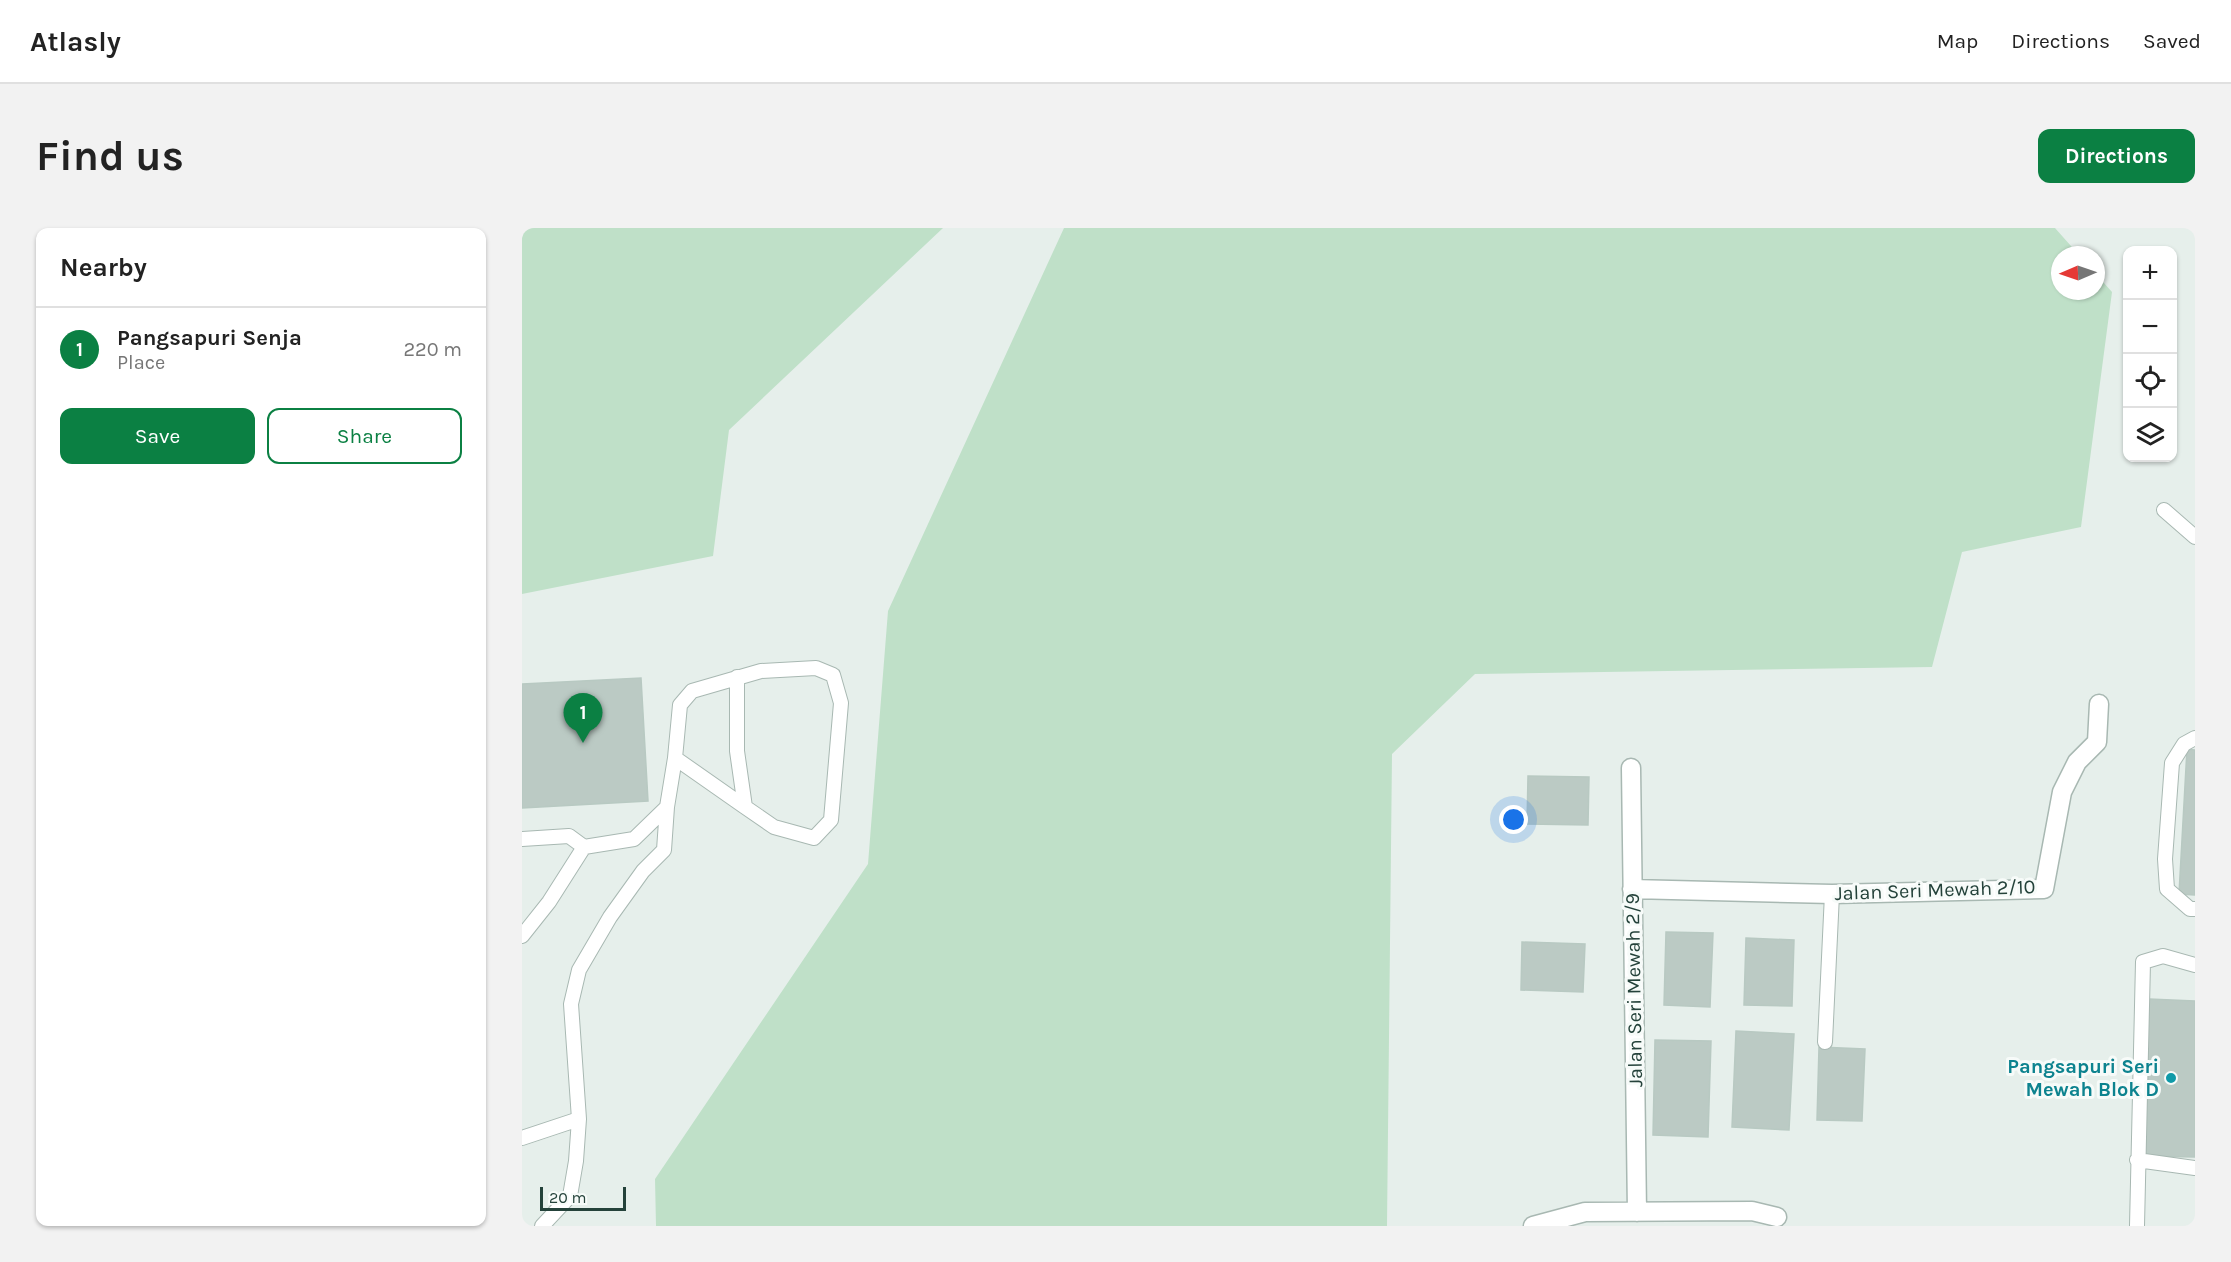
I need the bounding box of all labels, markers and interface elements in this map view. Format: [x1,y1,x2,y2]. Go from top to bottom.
text: Atlasly [30,25,121,58]
text: Map [1937,29,1978,53]
text: Directions [2011,29,2110,53]
text: Saved [2143,29,2201,53]
button: Directions [2038,129,2195,183]
text: Find us [36,131,184,181]
north arrow [2051,246,2105,300]
map controls [2123,246,2177,462]
button: + [2123,246,2177,300]
text: Nearby [60,252,147,283]
button: − [2123,300,2177,354]
text: Pangsapuri Senja [117,325,302,351]
text: 1 [76,338,83,361]
text: 220 m [403,338,462,361]
text: Place [117,351,165,374]
button: locate [2123,354,2177,408]
button: Save [60,408,255,464]
button: Share [267,408,462,464]
button: layers [2123,408,2177,462]
pin: 1 [564,694,602,743]
your location [1499,805,1528,834]
street label: Jalan Seri Mewah 2/10 [1834,875,2036,905]
street label: Jalan Seri Mewah 2/9 [1621,893,1647,1087]
place label: Pangsapuri Seri Mewah Blok D [2007,1055,2159,1101]
marker: Pangsapuri Seri Mewah Blok D [2164,1071,2178,1085]
scale bar [540,1184,626,1212]
text: 20 m [549,1188,587,1207]

